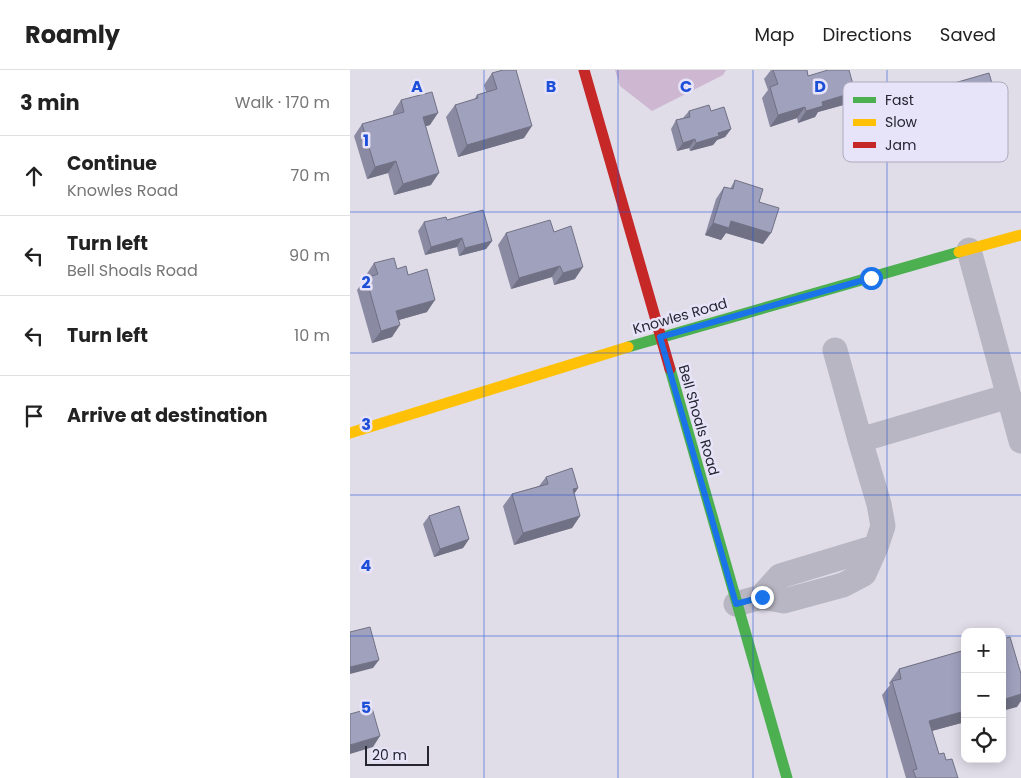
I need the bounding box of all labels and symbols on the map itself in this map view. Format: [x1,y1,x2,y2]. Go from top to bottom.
text: A [411,75,423,98]
text: B [546,75,556,98]
text: C [680,75,692,98]
text: D [814,75,826,98]
legend [843,82,1008,162]
text: Fast [885,90,914,110]
text: Slow [885,112,918,132]
text: 1 [363,129,369,152]
text: Jam [885,135,916,155]
route start [860,267,883,290]
text: 2 [361,271,371,294]
street label: Knowles Road [630,293,730,339]
street label: Bell Shoals Road [674,362,724,478]
text: 3 [361,413,371,436]
text: 4 [361,554,372,577]
route end [751,586,774,609]
text: 5 [361,696,371,719]
scale bar [365,743,429,766]

